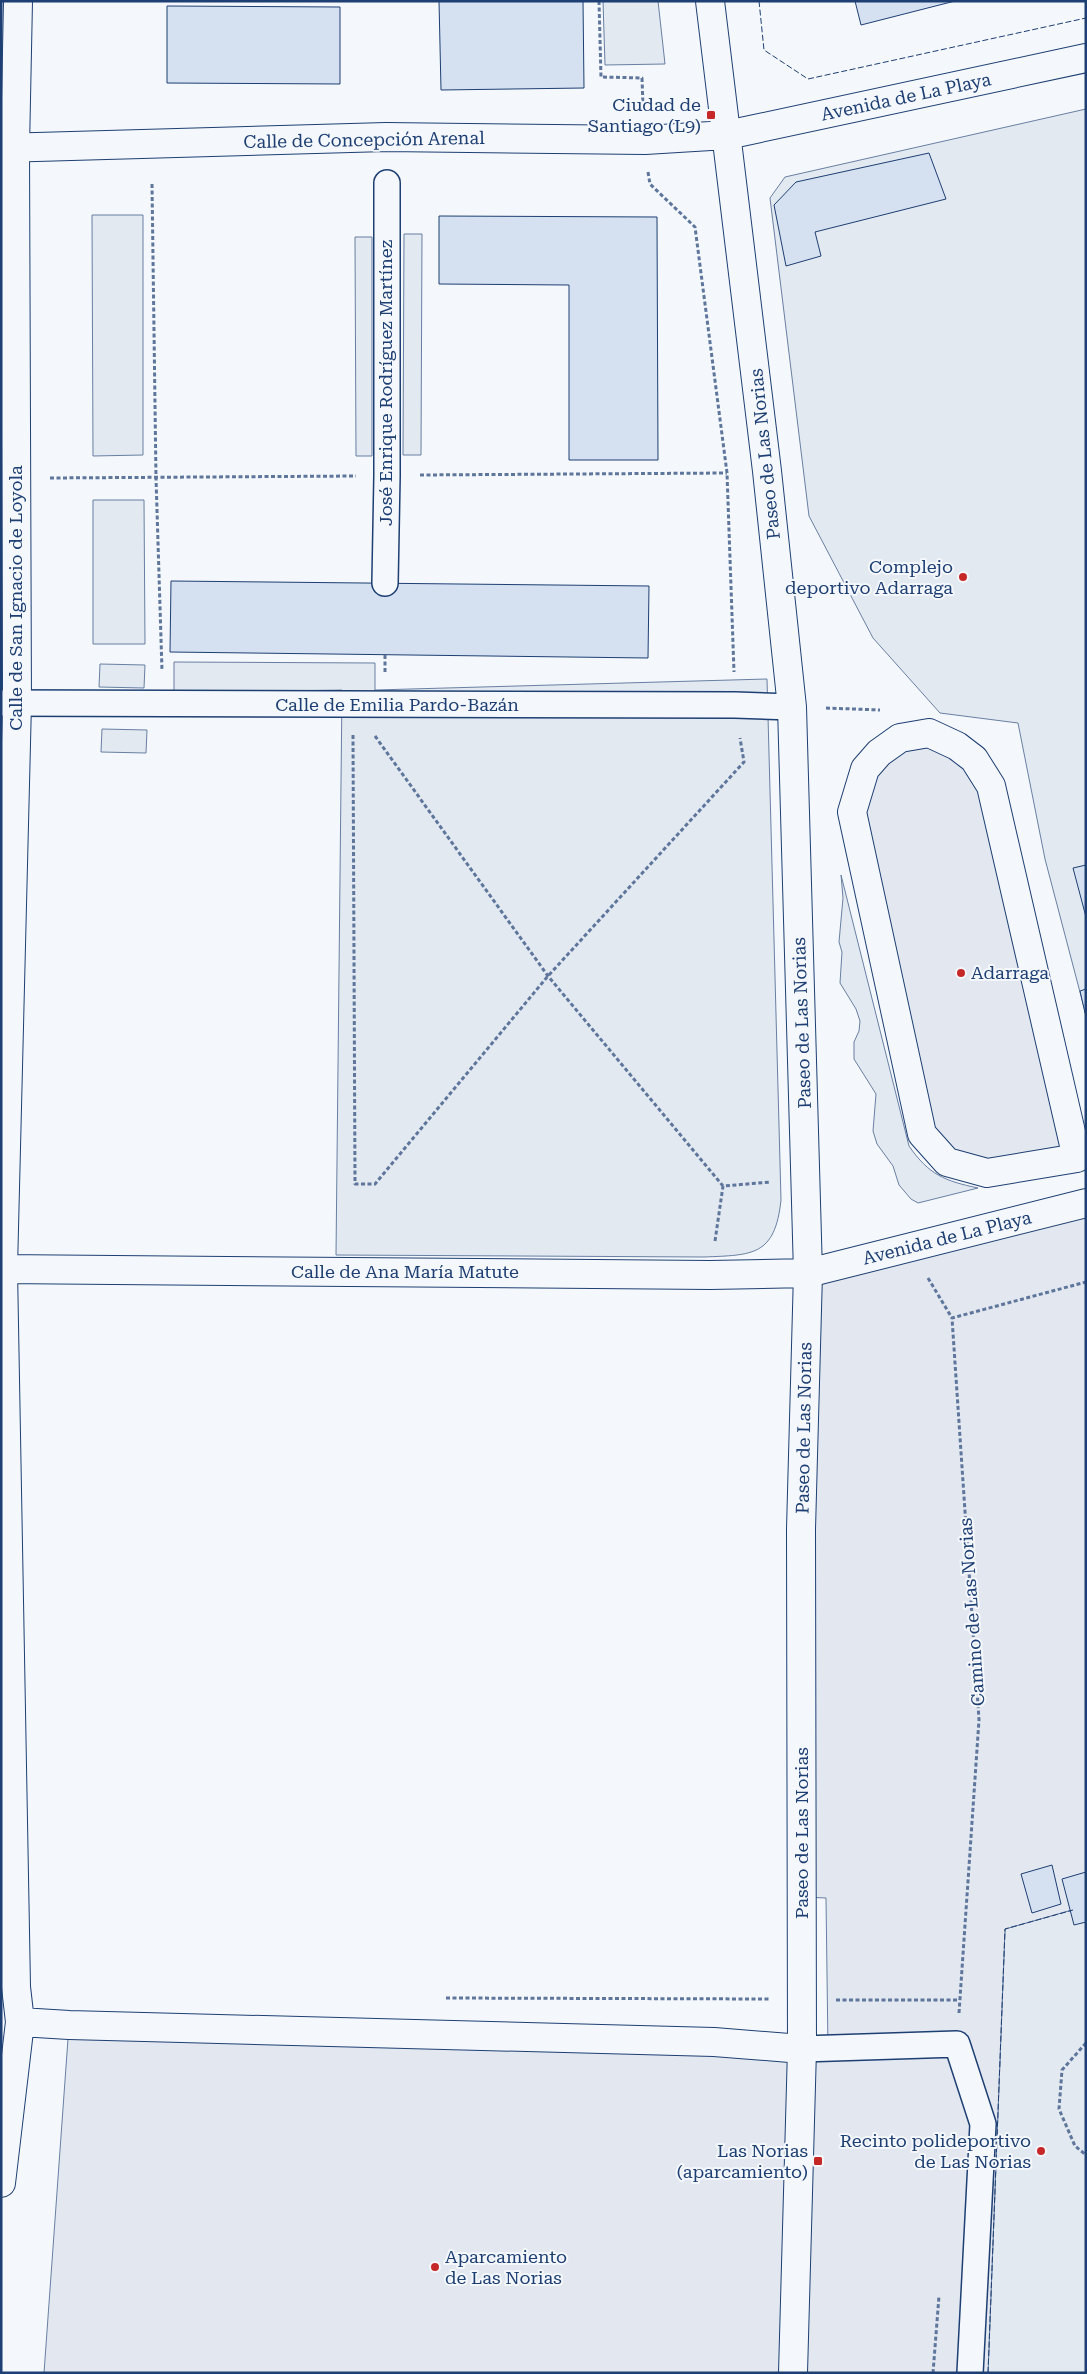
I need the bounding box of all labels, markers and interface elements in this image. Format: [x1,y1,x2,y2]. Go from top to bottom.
street label: Avenida de La Playa [819,68,993,125]
place label: Ciudad de Santiago (L9) [588,94,701,136]
marker: Ciudad de Santiago (L9) [705,109,717,121]
street label: Calle de Concepción Arenal [243,127,485,152]
street label: José Enrique Rodríguez Martínez [375,239,396,526]
street label: Paseo de Las Norias [745,368,784,541]
street label: Calle de San Ignacio de Loyola [5,465,26,731]
place label: Complejo deportivo Adarraga [785,556,953,598]
marker: Complejo deportivo Adarraga [957,571,969,583]
street label: Calle de Emilia Pardo-Bazán [275,694,519,715]
street label: Paseo de Las Norias [788,937,815,1109]
place label: Adarraga [971,962,1049,983]
marker: Adarraga [955,967,967,979]
street label: Avenida de La Playa [860,1206,1034,1269]
street label: Calle de Ana María Matute [291,1261,519,1282]
street label: Paseo de Las Norias [792,1342,815,1514]
street label: Camino de Las Norias [954,1517,989,1707]
street label: Paseo de Las Norias [791,1747,812,1919]
place label: Recinto polideportivo de Las Norias [840,2130,1031,2172]
place label: Las Norias (aparcamiento) [677,2140,808,2182]
marker: Recinto polideportivo de Las Norias [1035,2145,1047,2157]
marker: Las Norias (aparcamiento) [812,2155,824,2167]
place label: Aparcamiento de Las Norias [445,2246,567,2288]
marker: Aparcamiento de Las Norias [429,2261,441,2273]

